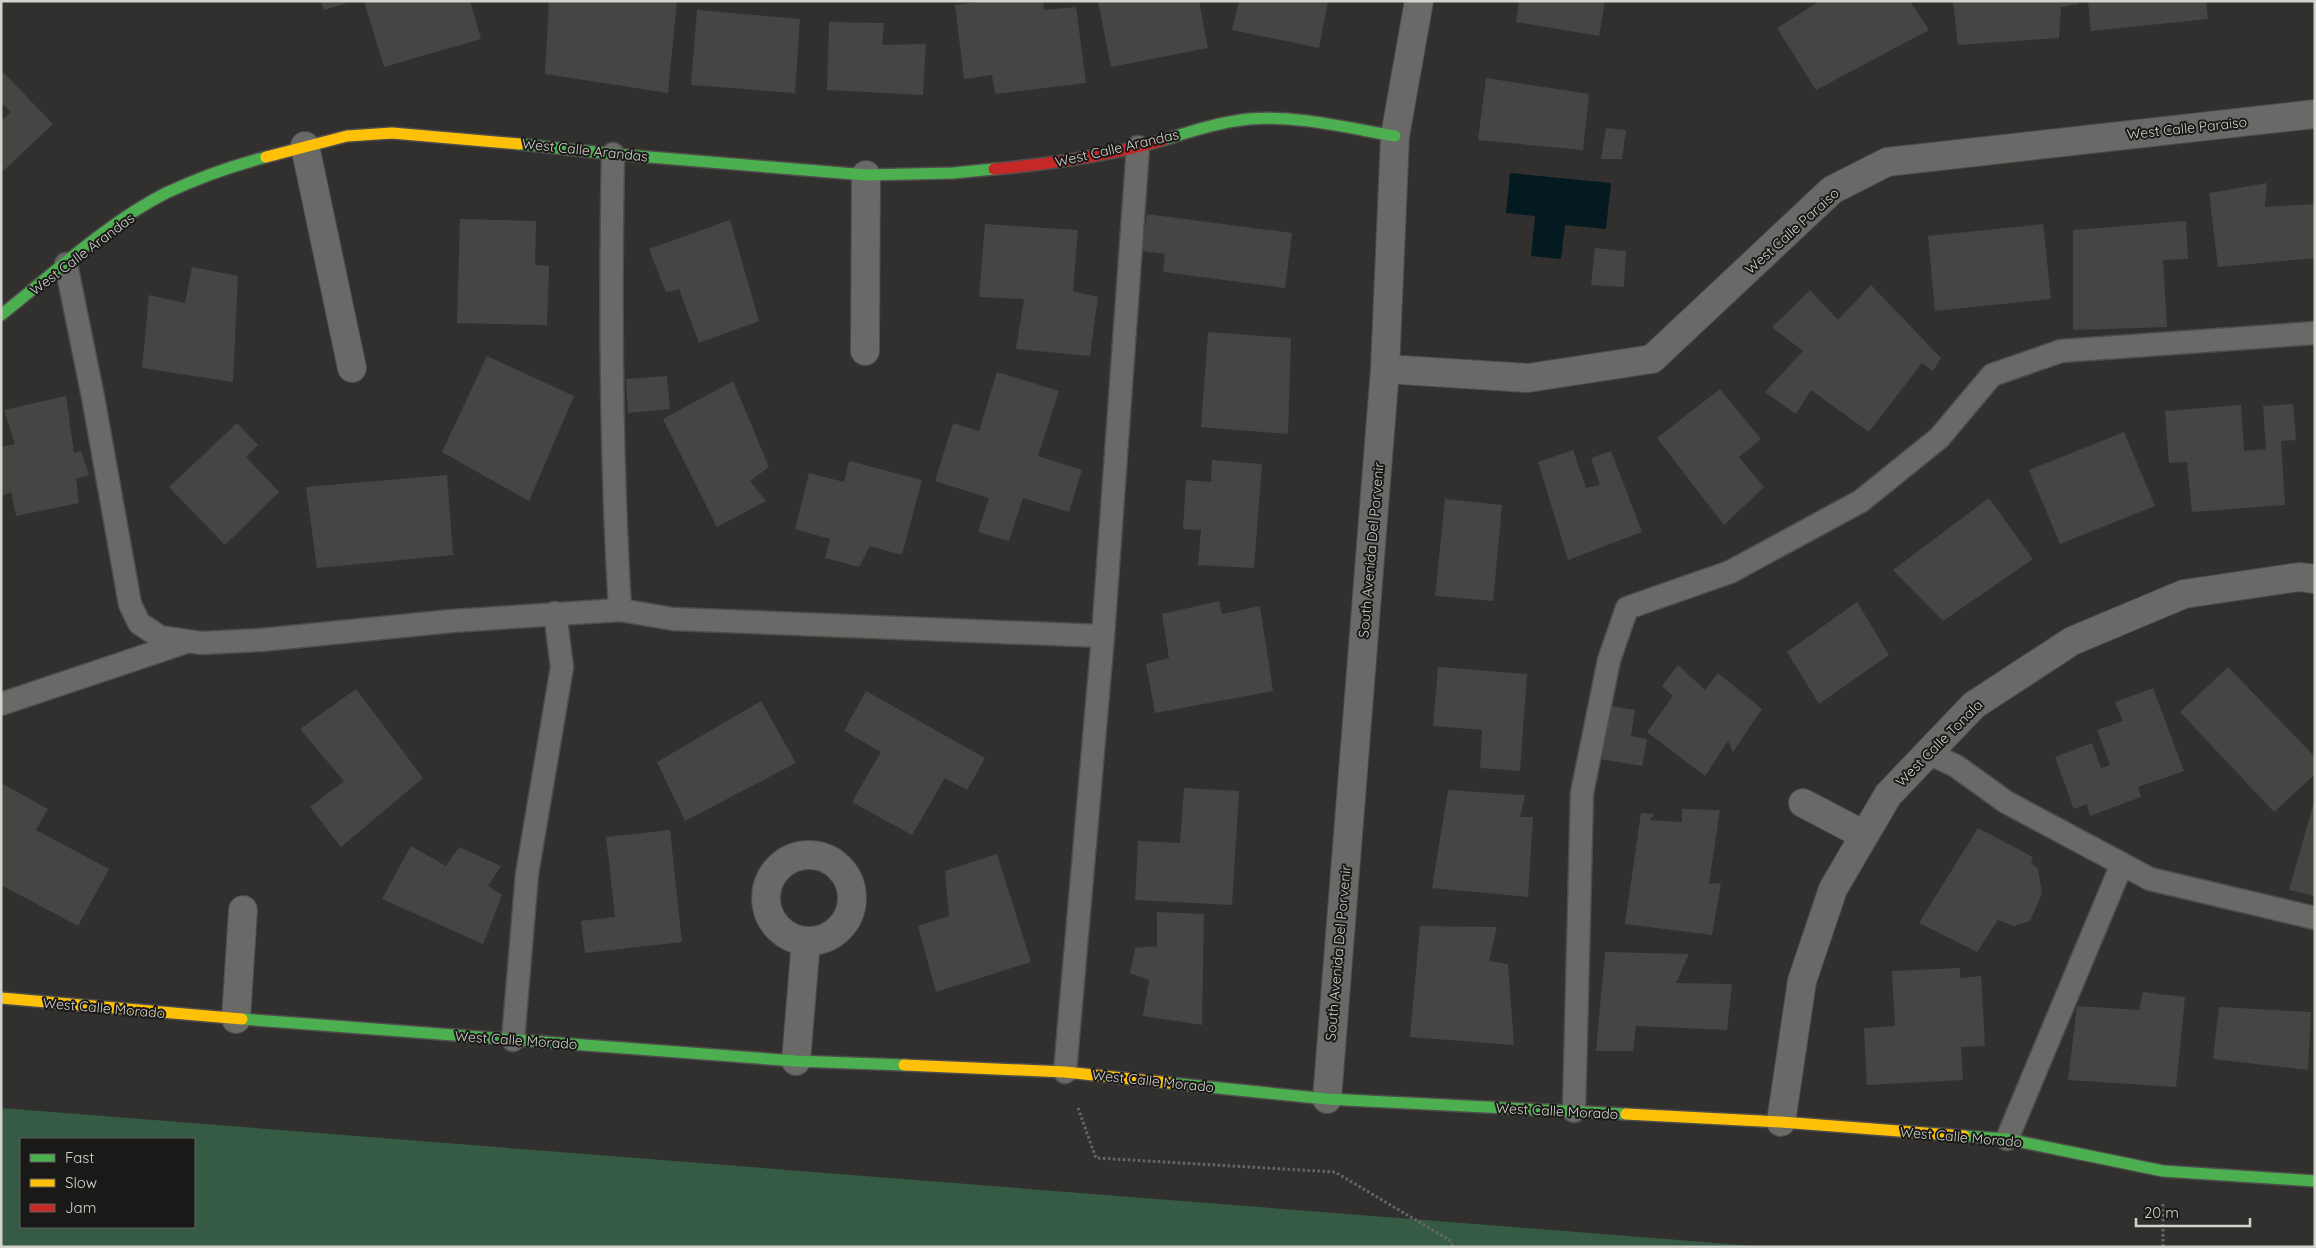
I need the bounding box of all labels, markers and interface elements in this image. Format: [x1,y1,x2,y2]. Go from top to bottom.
street label: West Calle Paraiso [2126,113,2248,143]
street label: West Calle Arandas [1053,125,1181,171]
street label: West Calle Arandas [521,134,649,166]
street label: West Calle Paraiso [1741,184,1843,278]
street label: West Calle Arandas [26,209,138,299]
street label: South Avenida Del Porvenir [1354,461,1388,639]
street label: West Calle Tonala [1892,696,1986,790]
street label: South Avenida Del Porvenir [1321,864,1355,1042]
street label: West Calle Morado [42,994,166,1022]
street label: West Calle Morado [454,1027,578,1053]
street label: West Calle Morado [1091,1066,1215,1096]
street label: West Calle Morado [1495,1099,1619,1123]
street label: West Calle Morado [1899,1123,2023,1151]
legend [20,1138,195,1228]
text: Fast [65,1148,94,1167]
text: Slow [65,1173,97,1192]
scale bar [2136,1196,2250,1228]
text: Jam [65,1198,96,1217]
text: 20 m [2144,1203,2179,1222]

